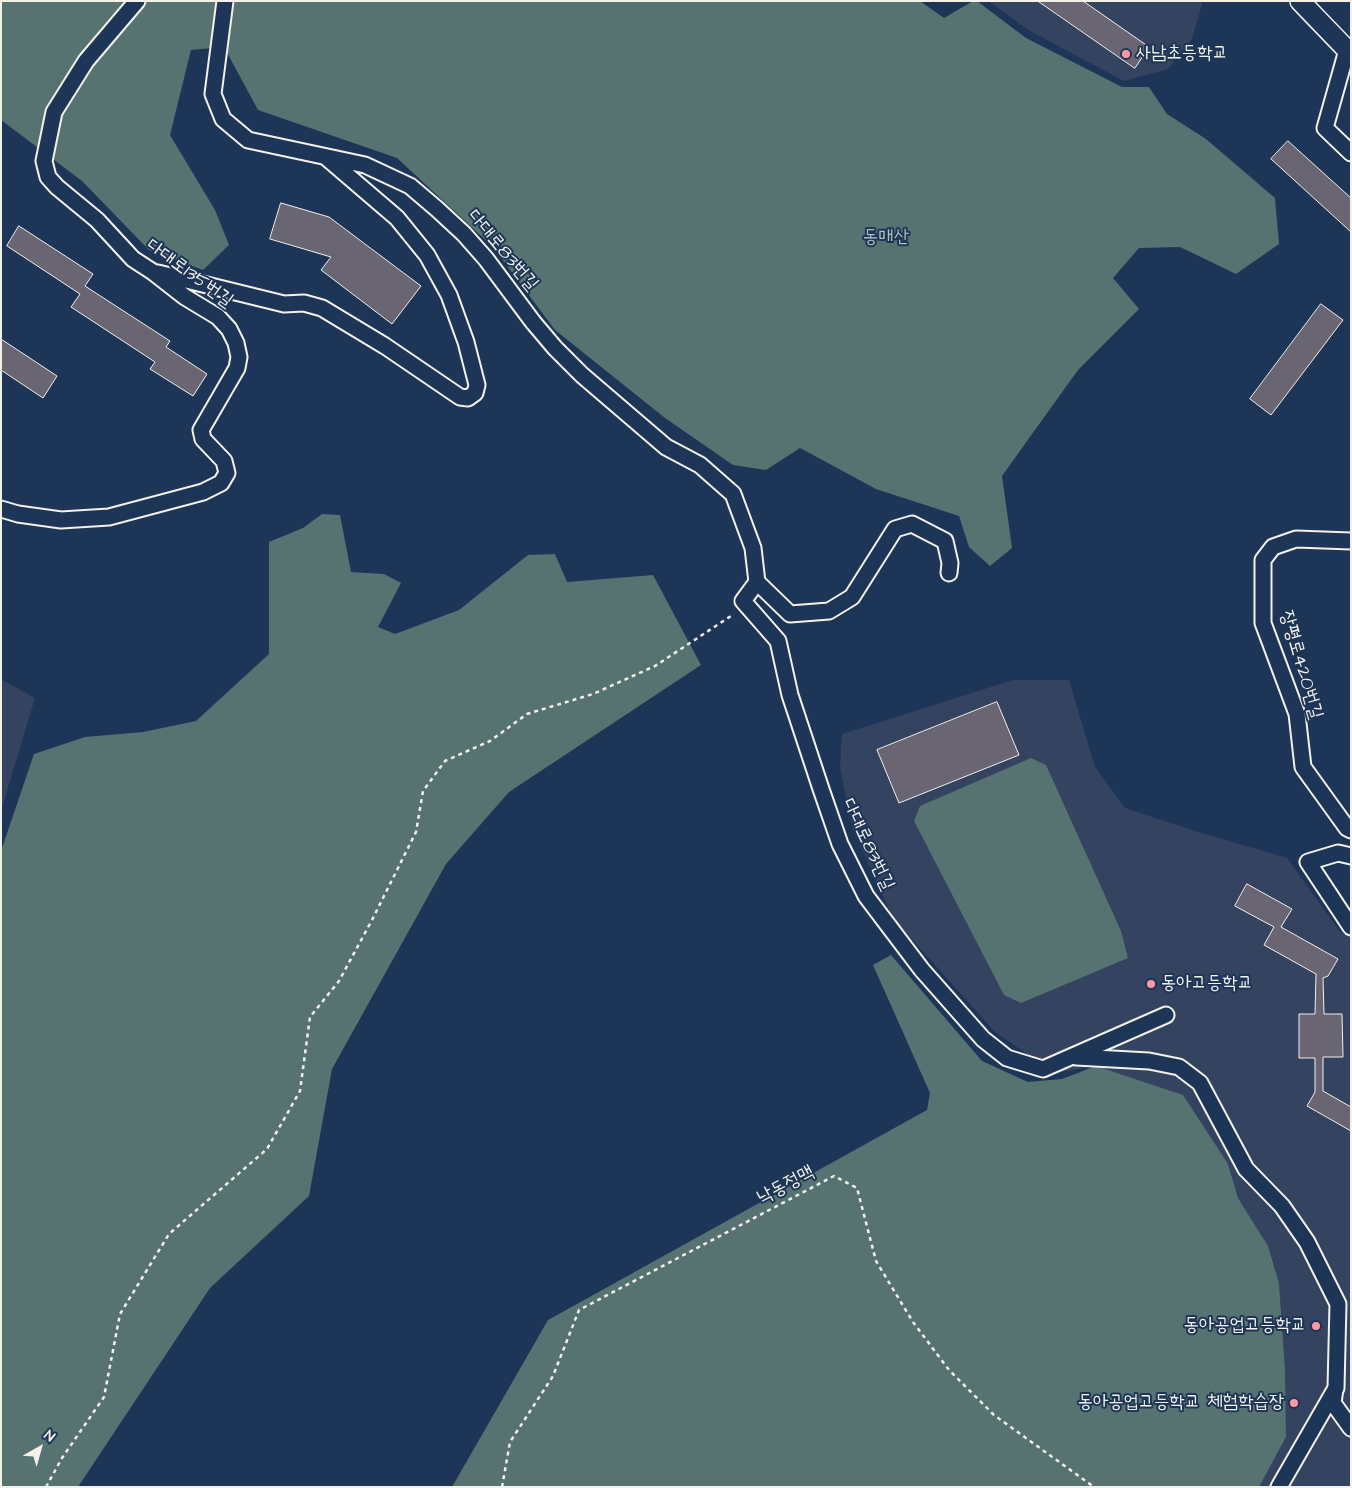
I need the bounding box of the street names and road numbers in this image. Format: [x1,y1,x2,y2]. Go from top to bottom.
street label: 다대로83번길 [462,206,542,296]
street label: 다대로135번길 [141,235,237,313]
street label: 장평로420번길 [1274,608,1326,722]
street label: 다대로83번길 [836,796,898,894]
street label: 낙동정맥 [754,1162,818,1210]

